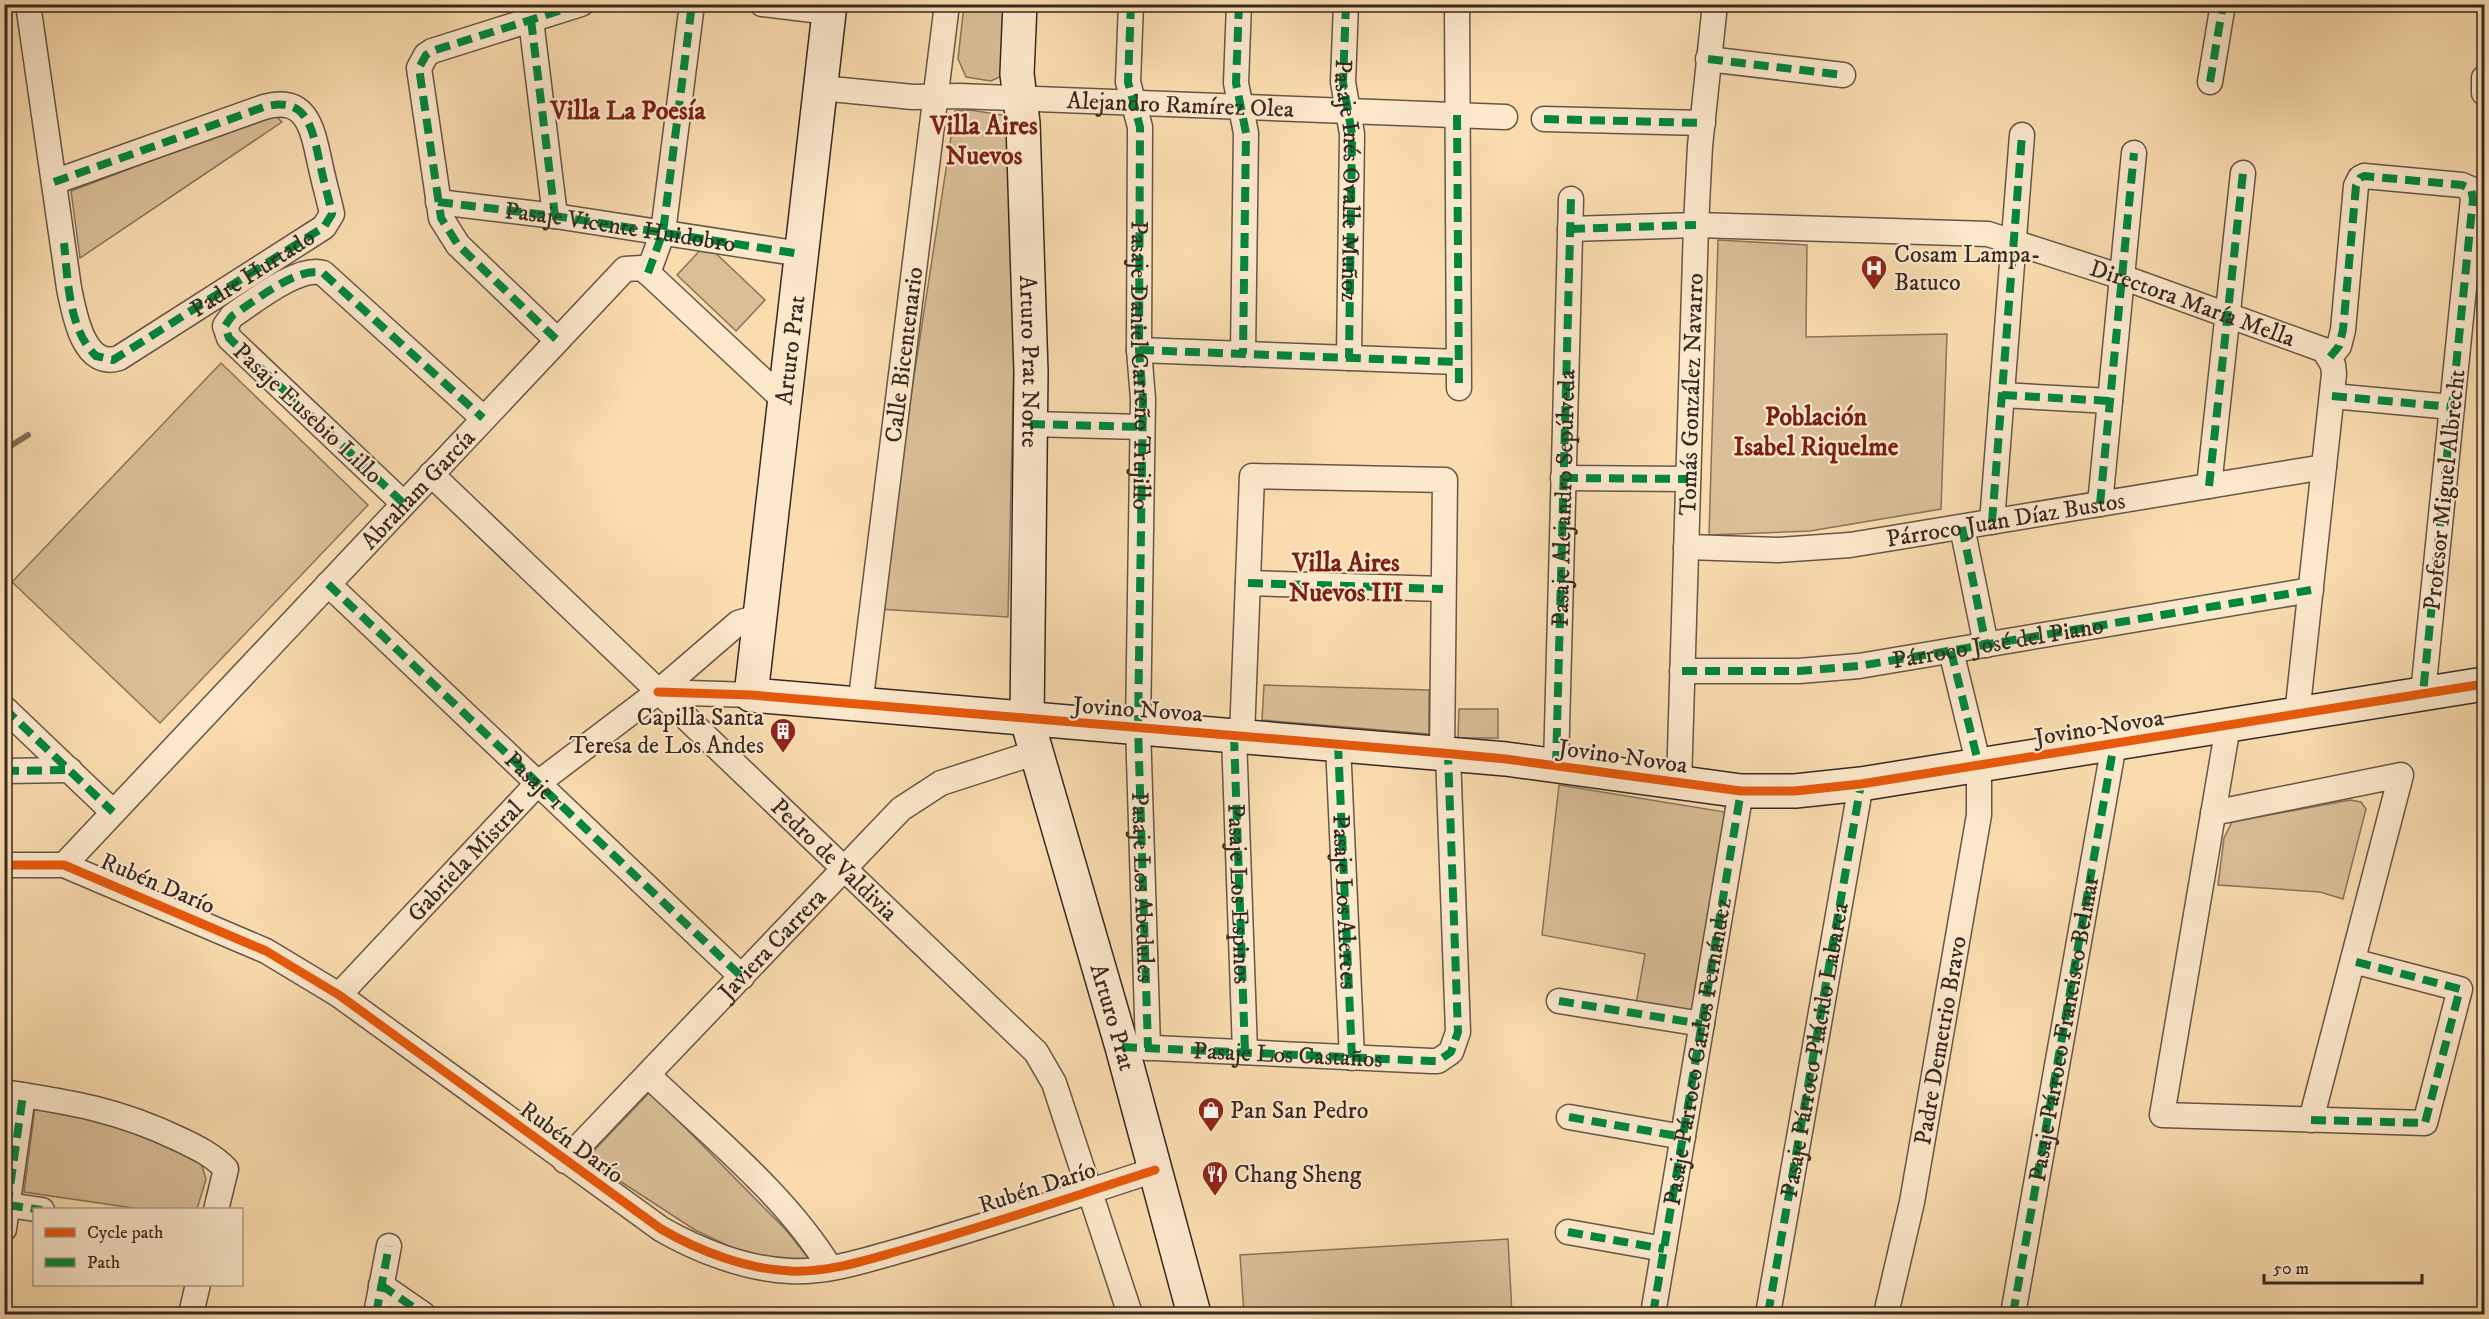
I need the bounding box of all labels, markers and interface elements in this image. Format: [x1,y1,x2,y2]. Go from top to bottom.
street label: Pasaje Inés Ovalle Muñoz [1327,59,1366,303]
street label: Alejandro Ramírez Olea [1066,86,1295,125]
district label: Villa La Poesía [549,95,706,128]
district label: Villa Aires Nuevos [929,110,1038,173]
street label: Pasaje Vicente Huidobro [503,196,738,260]
street label: Pasaje Daniel Carreño Trujillo [1123,220,1157,510]
street label: Padre Hurtado [185,223,321,324]
place label: Cosam Lampa- Batuco [1894,240,2041,298]
hospital icon: Cosam Lampa- Batuco [1859,253,1889,291]
street label: Directora María Mella [2086,254,2300,354]
street label: Calle Bicentenario [879,265,930,444]
street label: Tomás González Navarro [1673,273,1711,516]
street label: Arturo Prat Norte [1012,275,1045,448]
street label: Arturo Prat [769,293,813,407]
street label: Pasaje Eusebio Lillo [226,337,388,491]
street label: Pasaje Alejandro Sepúlveda [1546,368,1583,627]
street label: Profesor Miguel Albrecht [2417,368,2473,612]
district label: Población Isabel Riquelme [1734,401,1899,464]
street label: Abraham García [355,423,483,556]
street label: Párroco Juan Díaz Bustos [1884,486,2127,555]
district label: Villa Aires Nuevos III [1289,547,1404,610]
street label: Párroco José del Piano [1890,611,2106,676]
street label: Jovino Novoa [1070,690,1205,730]
place label: Capilla Santa Teresa de Los Andes [569,703,765,761]
street label: Jovino Novoa [2031,703,2166,753]
building icon: Capilla Santa Teresa de Los Andes [768,716,798,754]
street label: Jovino Novoa [1554,733,1690,781]
street label: Pasaje 1 [498,745,570,817]
street label: Pasaje Los Abedules [1124,791,1160,983]
street label: Pedro de Valdivia [764,792,904,928]
street label: Gabriela Mistral [401,794,531,929]
street label: Pasaje Los Espinos [1220,803,1257,985]
street label: Pasaje Los Alerces [1325,814,1363,990]
street label: Rubén Darío [96,846,219,921]
street label: Pasaje Párroco Francisco Belmar [2023,873,2106,1184]
street label: Javiera Carrera [711,882,834,1008]
street label: Pasaje Párroco Carlos Fernández [1657,895,1739,1208]
street label: Pasaje Párroco Plácido Labarca [1775,900,1856,1200]
street label: Padre Demetrio Bravo [1908,934,1974,1147]
street label: Arturo Prat [1083,960,1142,1075]
street label: Pasaje Los Castaños [1192,1036,1383,1075]
street label: Rubén Darío [514,1095,629,1191]
shop icon: Pan San Pedro [1196,1095,1226,1133]
place label: Pan San Pedro [1230,1096,1368,1126]
street label: Rubén Darío [975,1155,1100,1221]
restaurant icon: Chang Sheng [1200,1159,1230,1197]
place label: Chang Sheng [1234,1160,1362,1190]
legend [33,1208,243,1286]
text: Cycle path [87,1222,164,1244]
scale bar [2264,1247,2422,1285]
text: Path [87,1252,121,1274]
text: 50 m [2273,1258,2309,1280]

